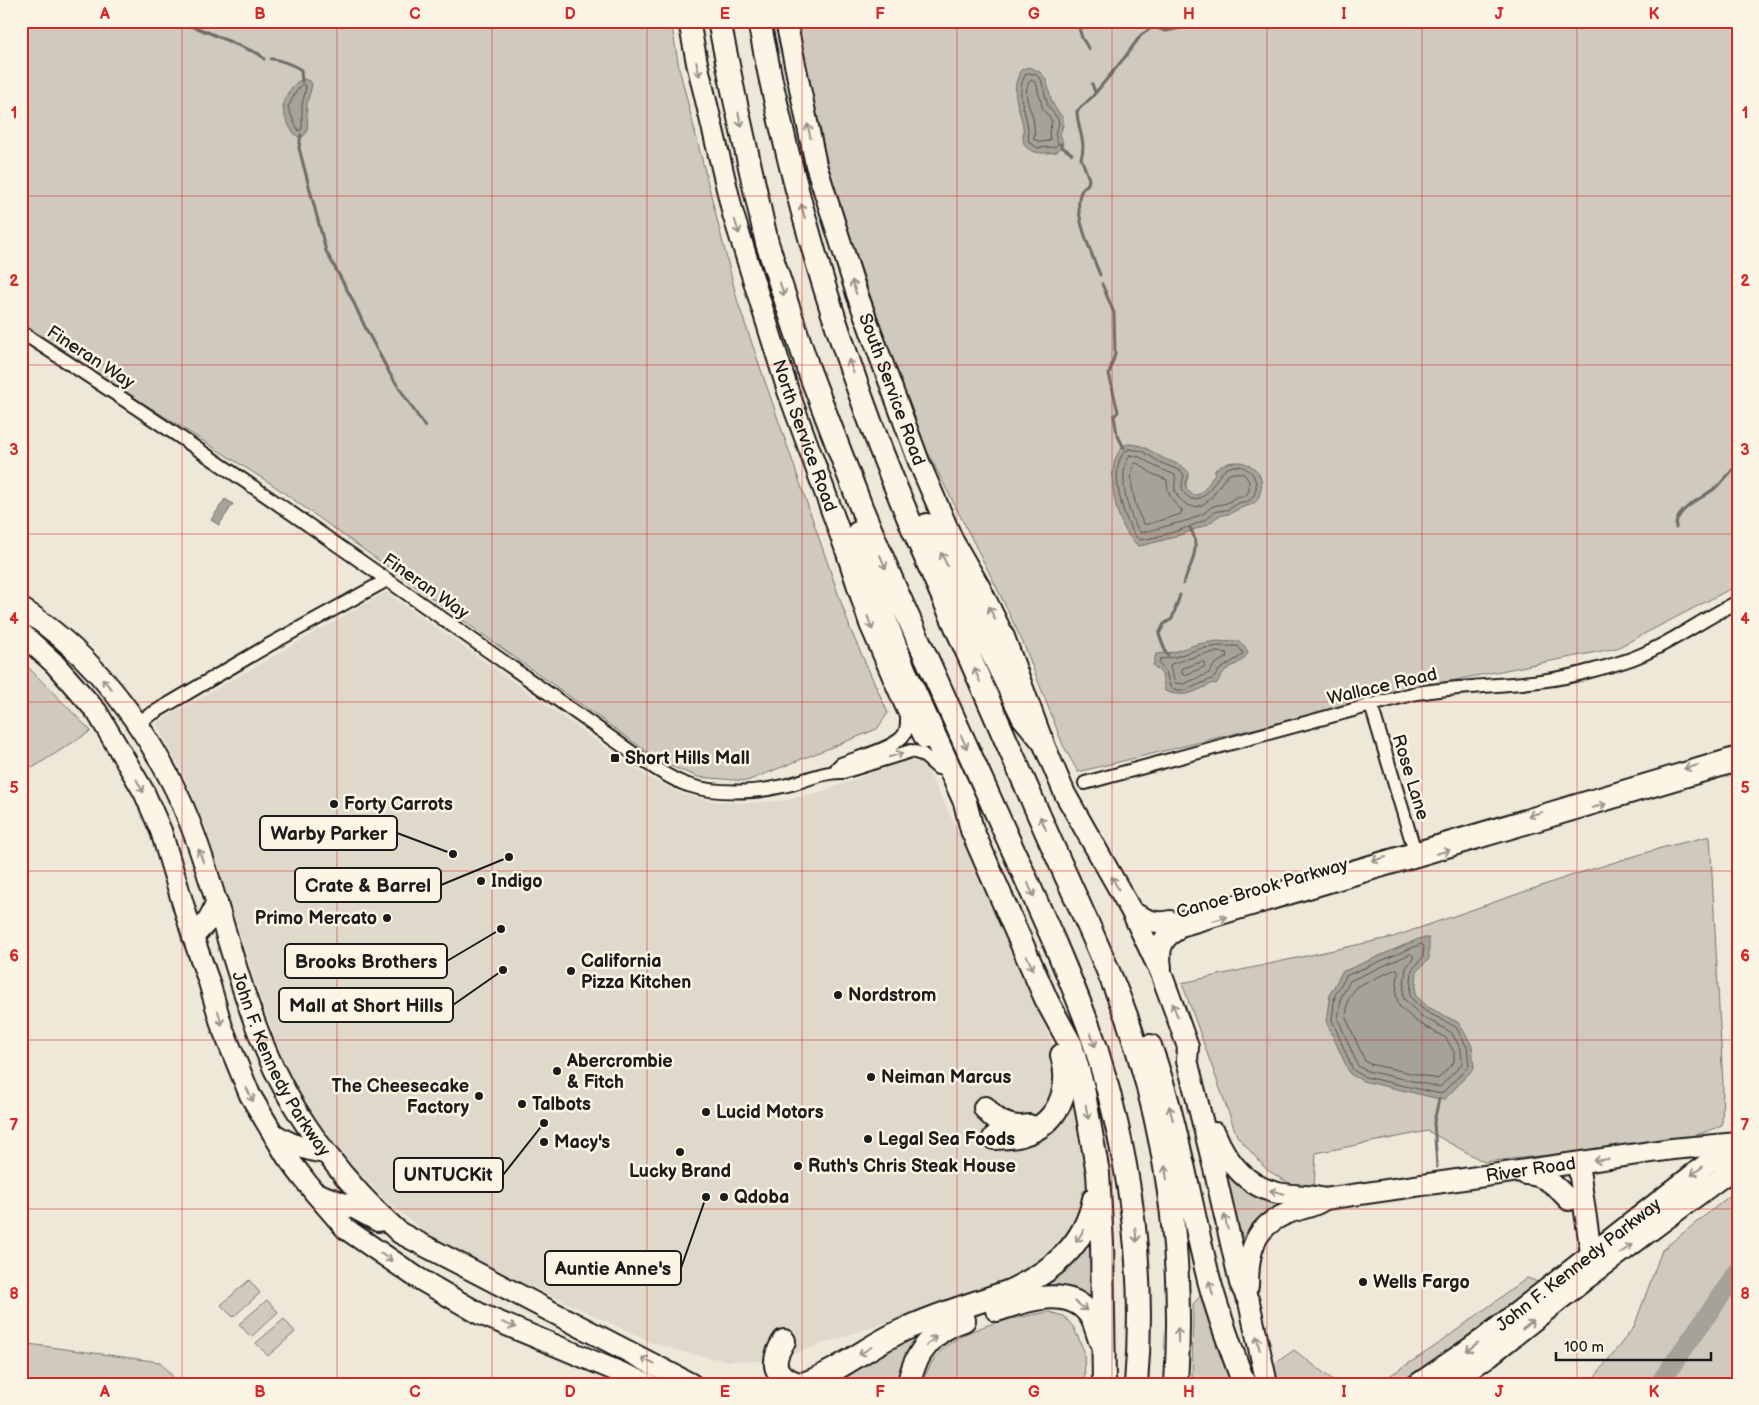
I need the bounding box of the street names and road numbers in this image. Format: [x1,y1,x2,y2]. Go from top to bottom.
street label: South Service Road [854,310,929,468]
street label: Fineran Way [43,321,139,394]
street label: North Service Road [768,357,841,515]
street label: Fineran Way [379,549,473,624]
street label: Wallace Road [1325,664,1439,709]
street label: Rose Lane [1388,732,1434,823]
street label: Canoe Brook Parkway [1174,854,1351,923]
street label: John F. Kennedy Parkway [227,969,335,1161]
street label: River Road [1485,1153,1577,1187]
street label: John F. Kennedy Parkway [1492,1193,1666,1336]

